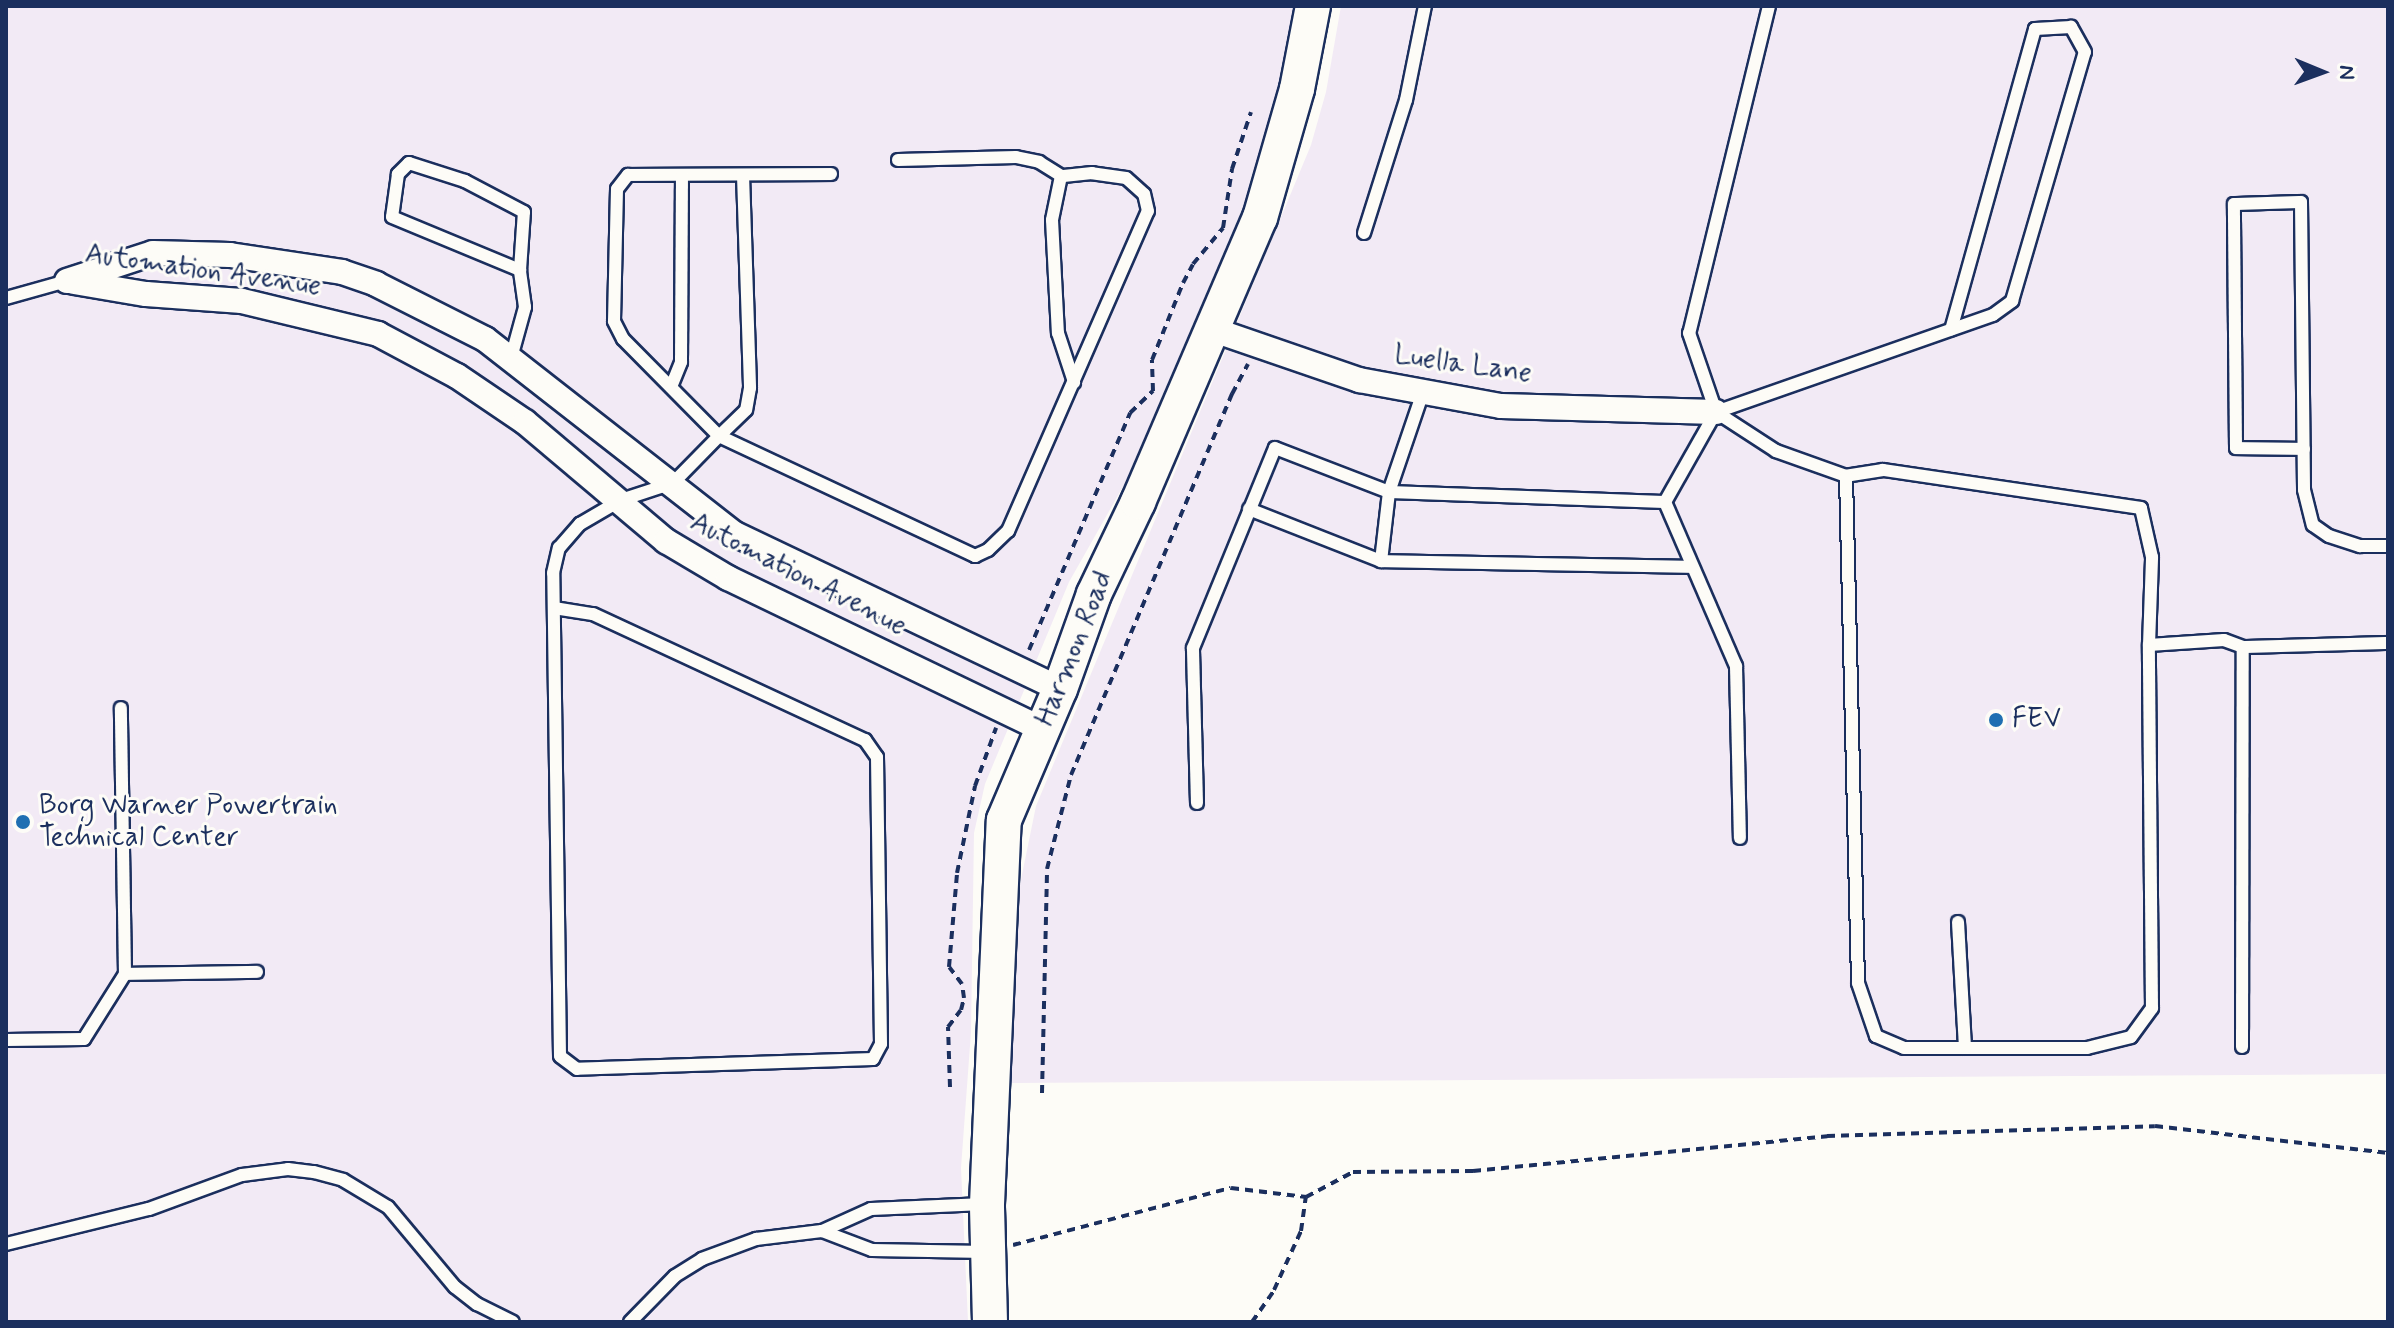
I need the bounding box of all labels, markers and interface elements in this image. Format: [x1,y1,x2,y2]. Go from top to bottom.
north arrow [2282,32,2362,112]
text: N [2332,65,2360,80]
street label: Automation Avenue [85,238,321,304]
street label: Luella Lane [1392,339,1534,391]
street label: Automation Avenue [686,507,910,643]
street label: Harmon Road [1029,567,1121,731]
place label: FEV [2012,703,2061,737]
marker: FEV [1987,711,2005,729]
place label: Borg Warner Powertrain Technical Center [39,789,348,855]
marker: Borg Warner Powertrain Technical Center [14,813,32,831]

